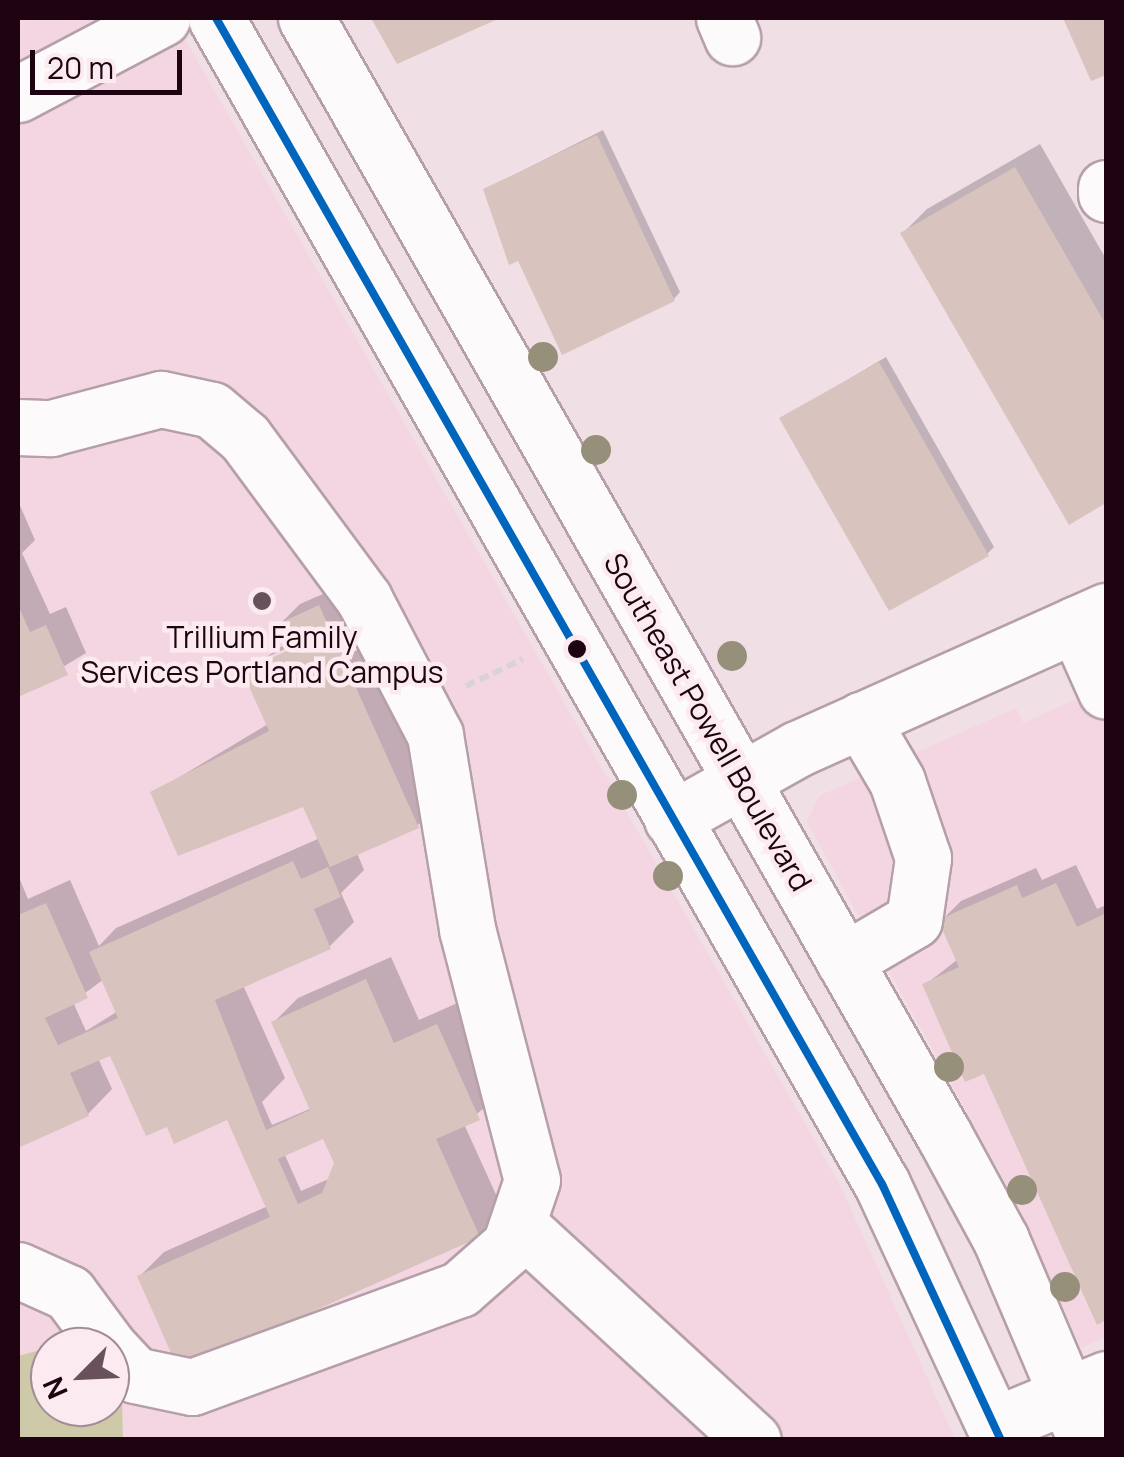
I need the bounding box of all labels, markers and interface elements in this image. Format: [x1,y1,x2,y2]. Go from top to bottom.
scale bar [35,30,188,92]
text: 20 m [47,47,114,88]
street label: Southeast Powell Boulevard [596,547,820,897]
marker: Trillium Family Services Portland Campus [249,588,275,614]
place label: Trillium Family Services Portland Campus [80,619,444,690]
unlabelled marker [567,639,587,659]
north arrow [30,1327,130,1427]
text: N [33,1371,76,1405]

